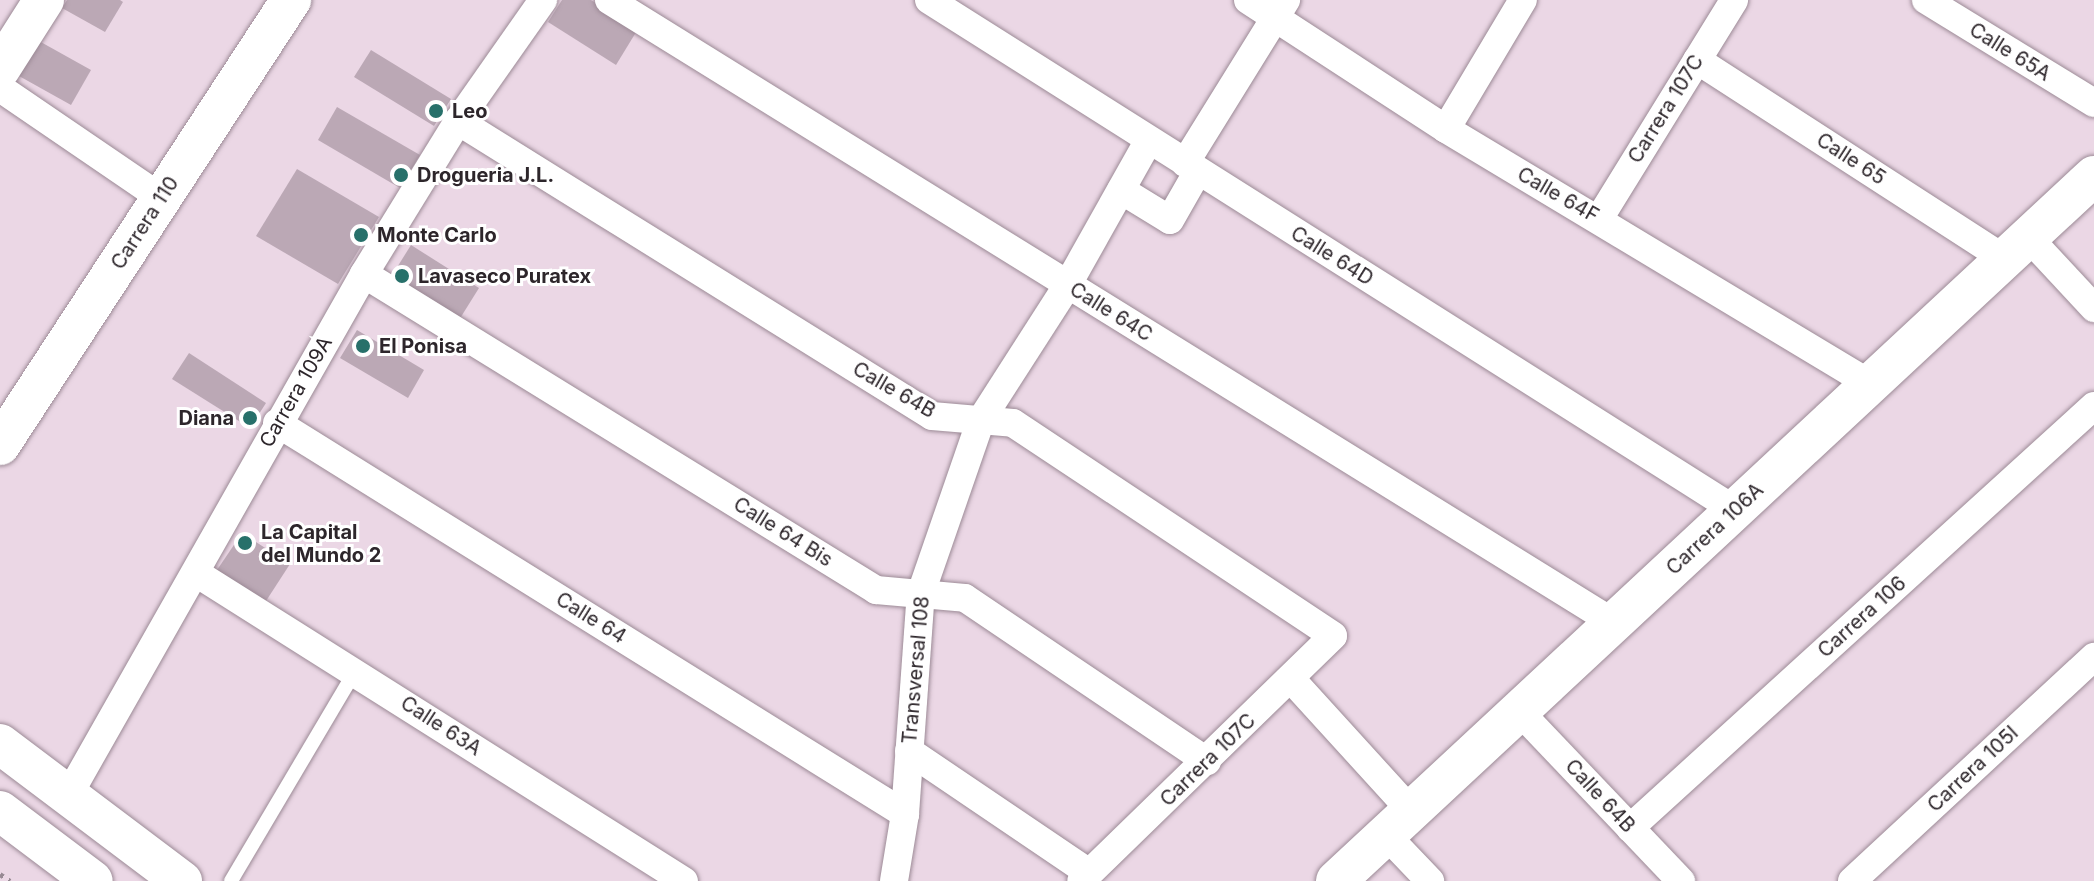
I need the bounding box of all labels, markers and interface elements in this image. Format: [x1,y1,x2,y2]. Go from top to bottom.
street label: Calle 65A [1965,18,2055,86]
street label: Carrera 107C [1623,50,1709,168]
place label: Leo [452,99,487,123]
marker: Leo [427,102,445,120]
street label: Calle 65 [1812,128,1890,190]
street label: Calle 64F [1513,162,1603,228]
place label: Drogueria J.L. [417,163,554,187]
marker: Drogueria J.L. [392,166,410,184]
street label: Carrera 110 [106,172,184,274]
street label: Calle 64D [1286,221,1378,291]
place label: Monte Carlo [377,223,497,247]
marker: Monte Carlo [352,226,370,244]
place label: Lavaseco Puratex [418,264,591,288]
marker: Lavaseco Puratex [393,267,411,285]
street label: Calle 64C [1065,277,1157,347]
street label: Carrera 109A [255,332,337,452]
place label: El Ponisa [379,334,467,358]
marker: El Ponisa [354,337,372,355]
street label: Calle 64B [849,357,939,423]
place label: Diana [178,406,234,430]
marker: Diana [241,409,259,427]
street label: Carrera 106A [1662,478,1768,580]
street label: Calle 64 Bis [729,492,837,572]
place label: La Capital del Mundo 2 [261,520,381,567]
marker: La Capital del Mundo 2 [236,534,254,552]
street label: Carrera 106 [1813,571,1911,663]
street label: Calle 64 [552,587,630,649]
street label: Transversal 108 [898,595,934,745]
street label: Calle 63A [396,691,486,761]
street label: Carrera 107C [1155,709,1261,811]
street label: Carrera 105I [1923,721,2023,817]
street label: Calle 64B [1560,754,1640,838]

